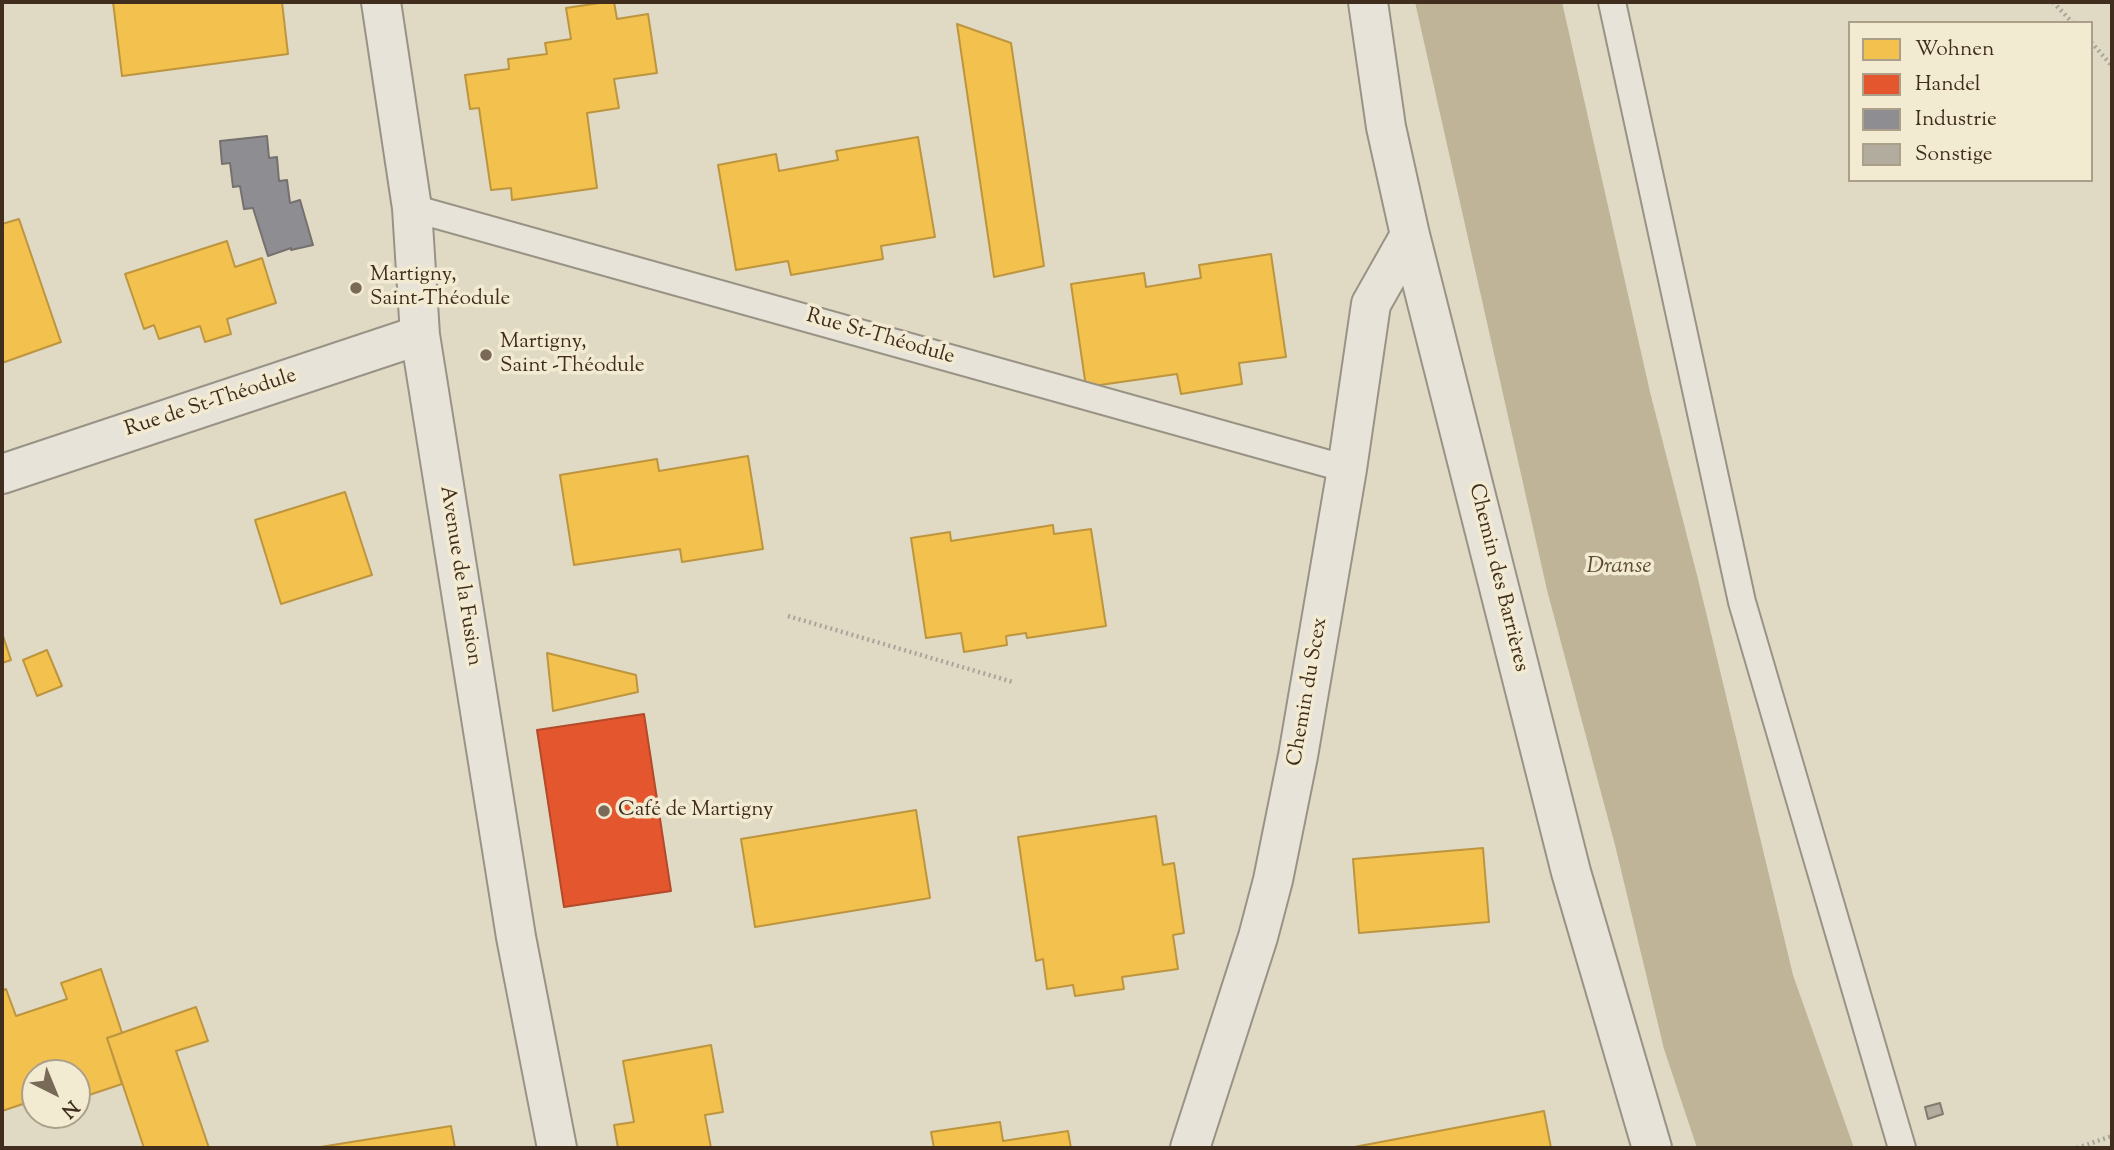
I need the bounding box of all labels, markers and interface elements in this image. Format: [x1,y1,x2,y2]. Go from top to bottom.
legend [1848,21,2093,182]
text: Wohnen [1915,35,1994,65]
text: Handel [1915,70,1981,100]
text: Industrie [1915,105,1997,135]
text: Sonstige [1915,140,1993,170]
place label: Martigny, Saint-Théodule [370,263,510,313]
marker: Martigny, Saint-Théodule [348,280,364,296]
street label: Rue St-Théodule [803,305,957,371]
place label: Martigny, Saint -Théodule [500,330,645,380]
marker: Martigny, Saint -Théodule [478,347,494,363]
street label: Rue de St-Théodule [122,364,300,444]
street label: Chemin des Barrières [1461,481,1533,675]
street label: Avenue de la Fusion [432,484,486,668]
water label: Dranse [1586,554,1652,582]
street label: Chemin du Scex [1284,616,1334,768]
place label: Café de Martigny [618,798,773,824]
marker: Café de Martigny [596,803,612,819]
north arrow [21,1059,91,1129]
text: N [55,1093,84,1123]

